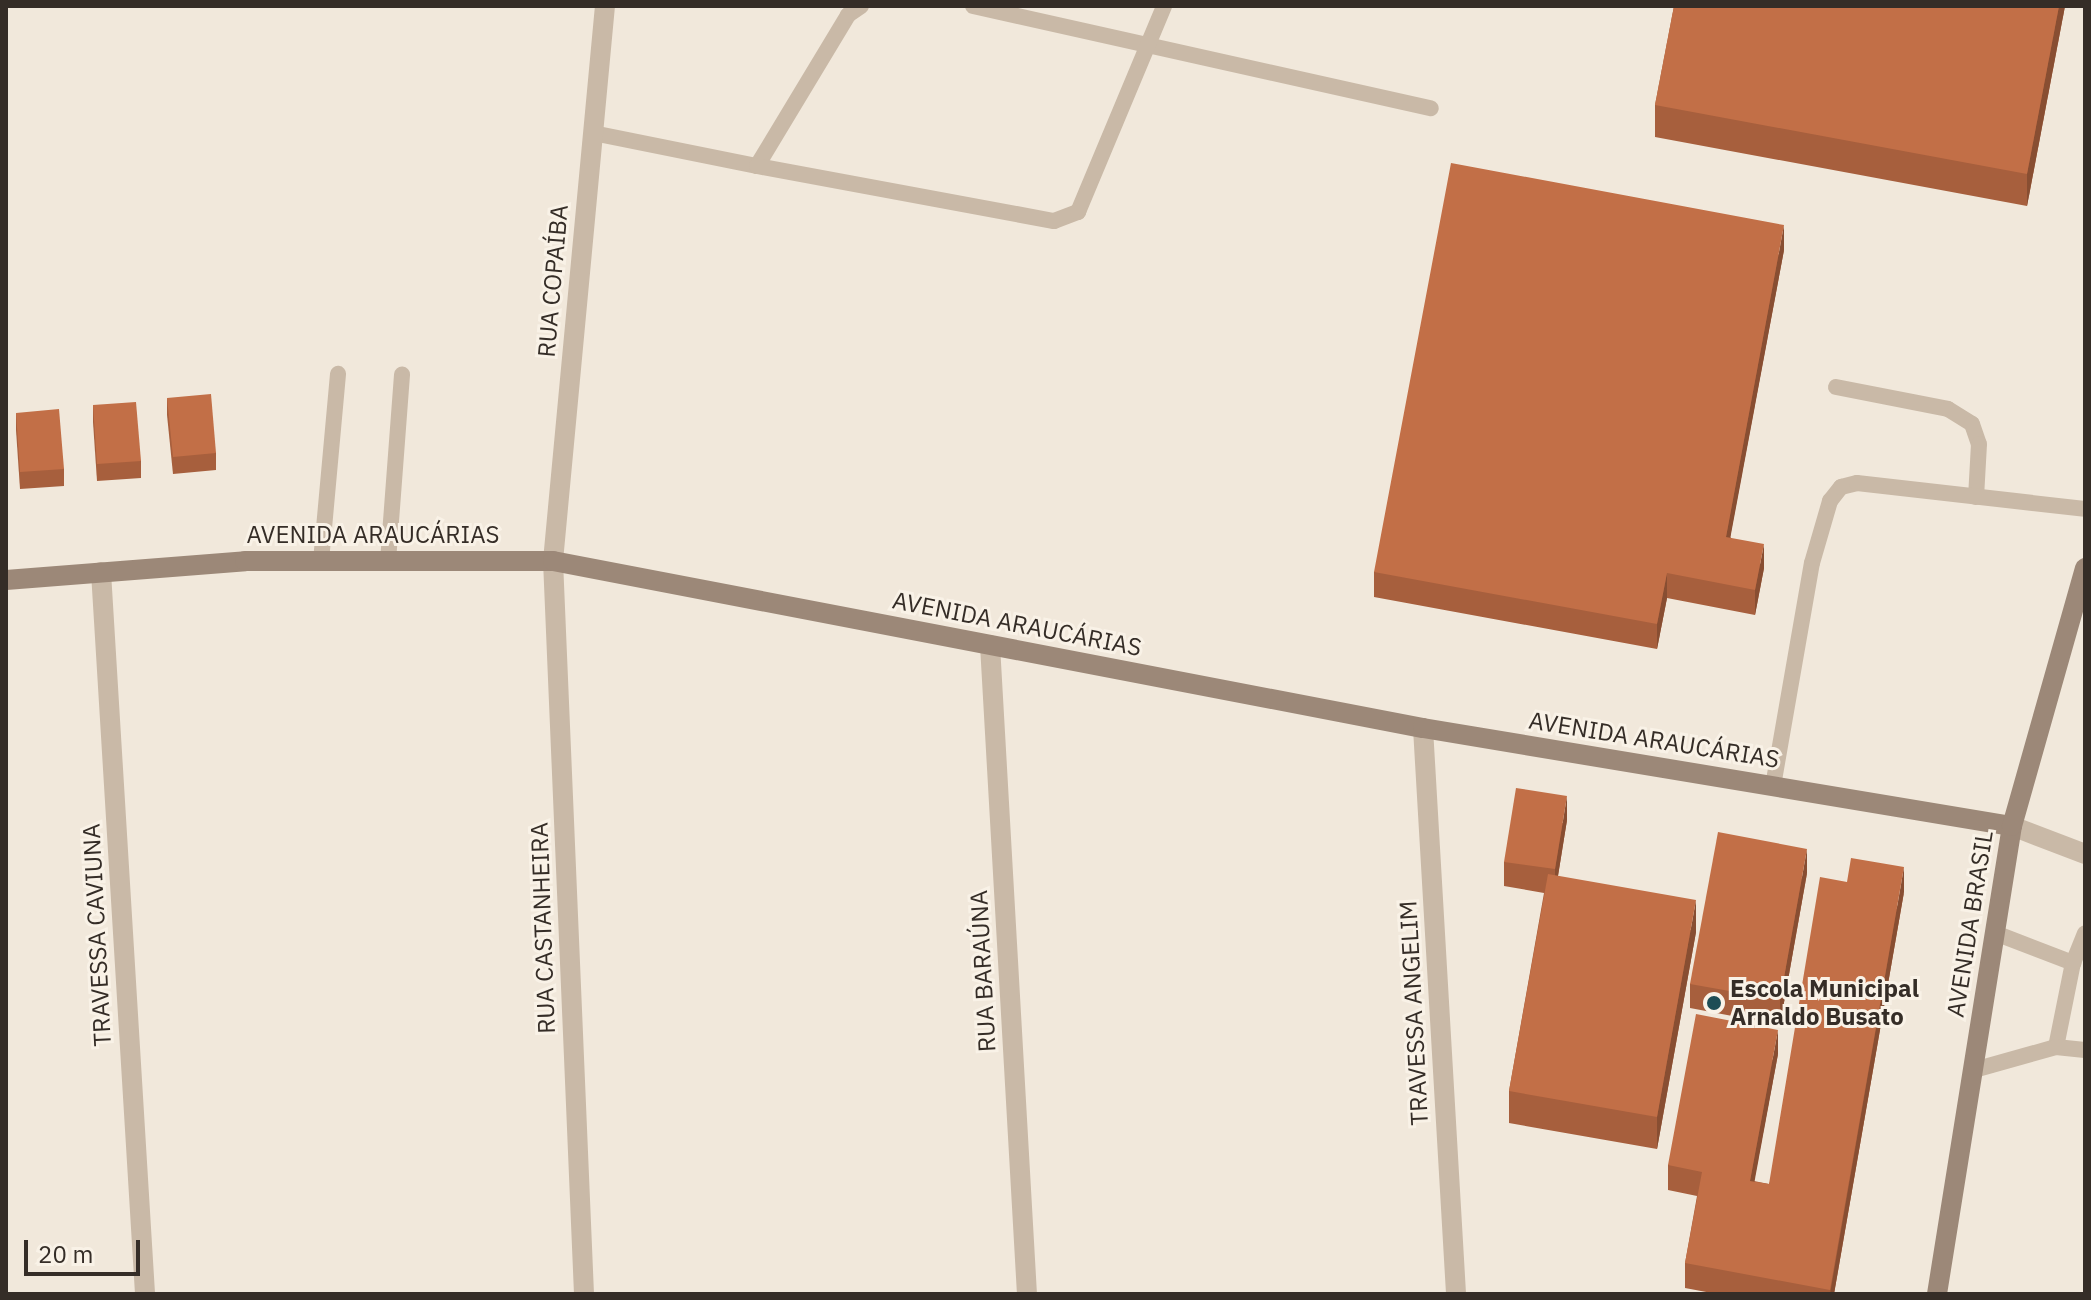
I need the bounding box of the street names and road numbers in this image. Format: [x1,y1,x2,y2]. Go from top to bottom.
street label: RUA COPAÍBA [532,204,574,358]
street label: AVENIDA ARAUCÁRIAS [246,521,500,549]
street label: AVENIDA ARAUCÁRIAS [890,586,1144,662]
street label: AVENIDA ARAUCÁRIAS [1527,706,1781,774]
street label: RUA CASTANHEIRA [525,822,561,1034]
street label: TRAVESSA CAVIUNA [77,823,117,1047]
street label: AVENIDA BRASIL [1941,829,1999,1019]
street label: RUA BARAÚNA [964,889,1002,1053]
street label: TRAVESSA ANGELIM [1394,900,1434,1126]

